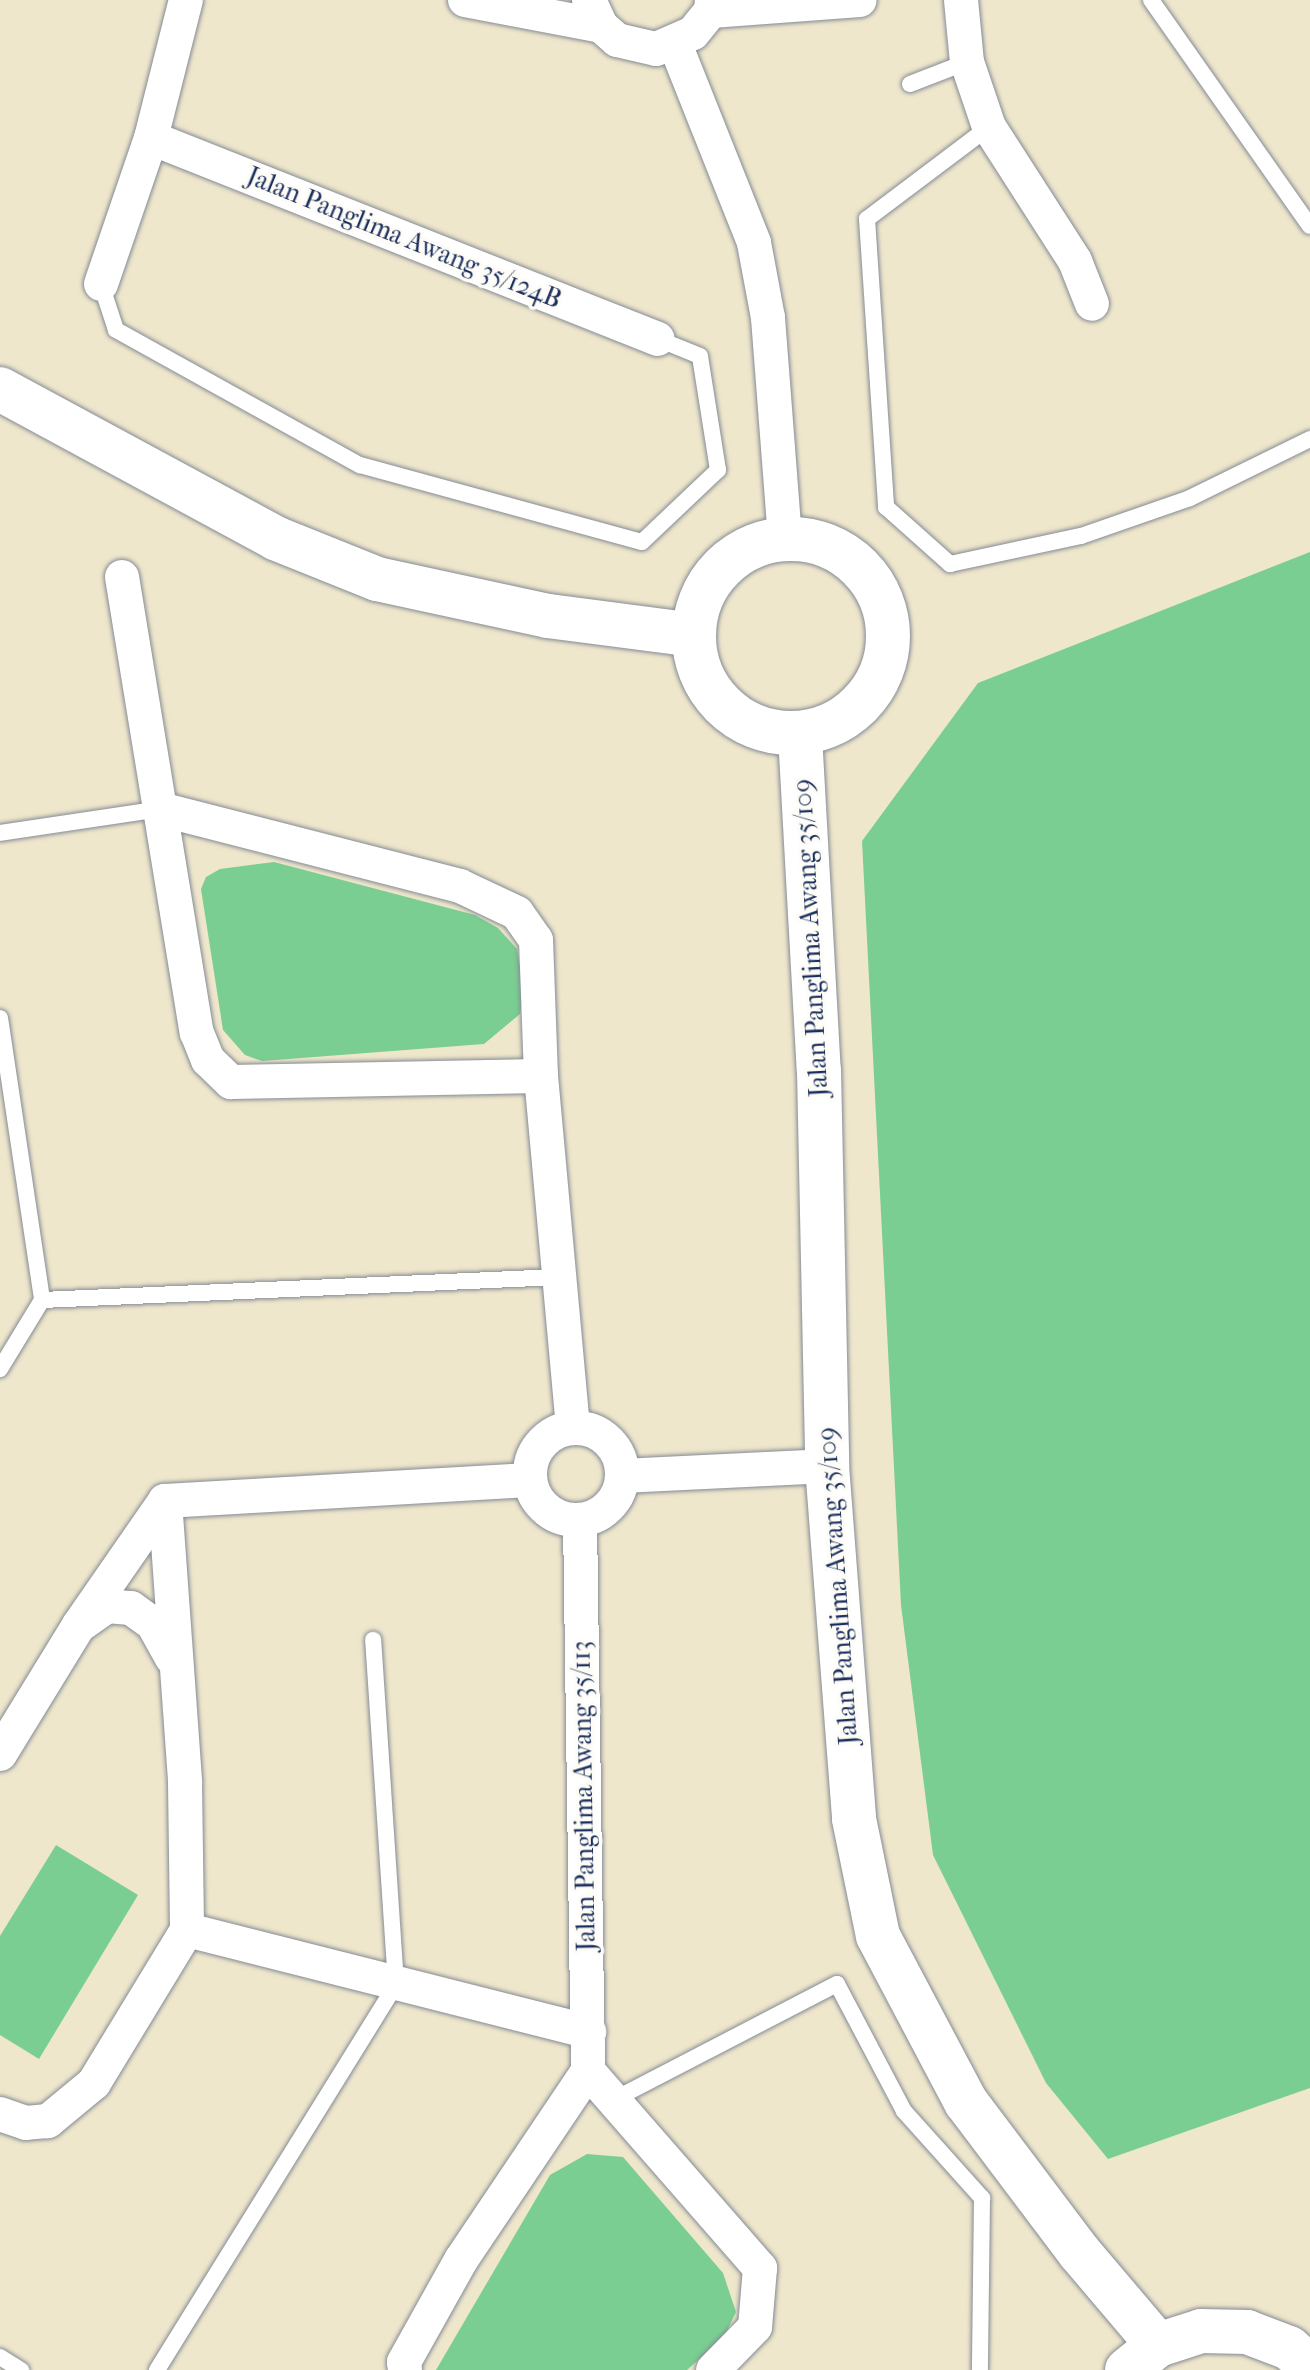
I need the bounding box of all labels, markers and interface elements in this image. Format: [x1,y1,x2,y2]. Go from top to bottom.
street label: Jalan Panglima Awang 35/124B [242,161,566,315]
street label: Jalan Panglima Awang 35/109 [787,778,835,1098]
street label: Jalan Panglima Awang 35/109 [811,1426,865,1746]
street label: Jalan Panglima Awang 35/113 [566,1640,602,1952]

